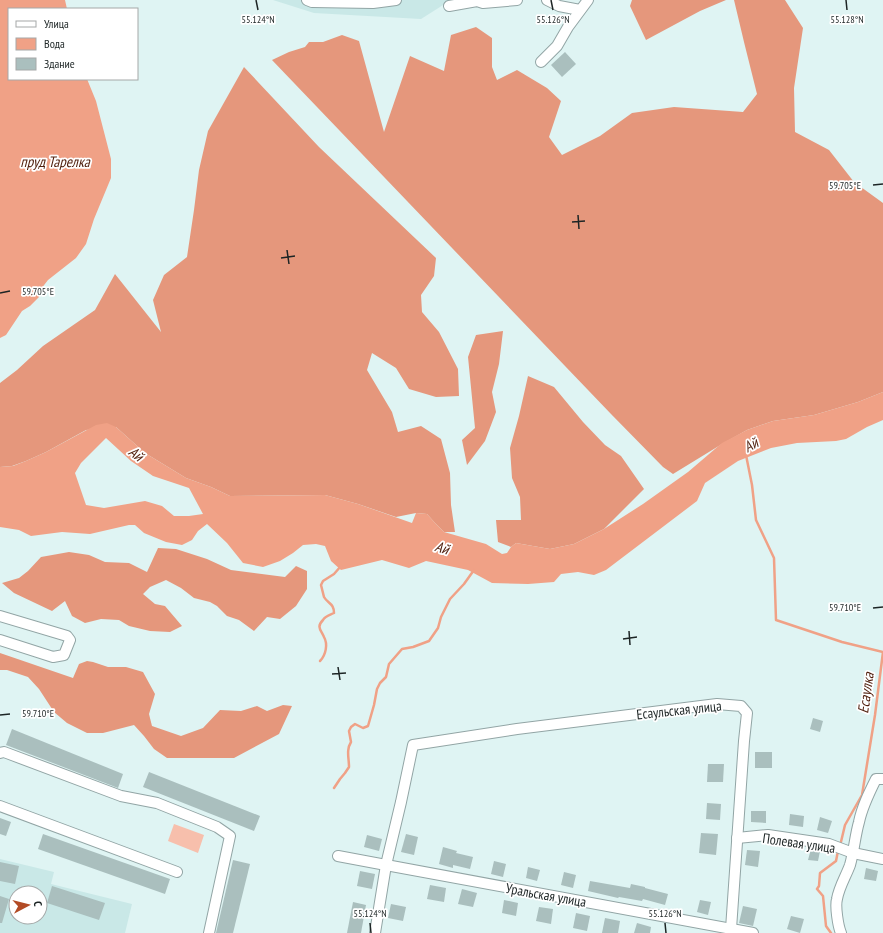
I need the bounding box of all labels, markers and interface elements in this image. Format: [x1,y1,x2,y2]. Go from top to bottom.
legend [8,8,138,80]
text: 55.124°N [241,13,275,26]
text: 55.126°N [536,13,570,26]
text: 55.128°N [830,13,864,26]
text: Улица [44,16,69,31]
text: Вода [44,36,65,51]
text: Здание [44,56,75,71]
water label: пруд Тарелка [20,152,91,171]
text: 59.705°E [829,179,861,192]
text: 59.705°E [22,285,54,298]
water label: Ай [740,432,763,456]
water label: Ай [125,442,149,466]
water label: Ай [433,536,453,559]
text: 59.710°E [829,601,861,614]
water label: Есаулка [853,670,878,715]
street label: Есаульская улица [636,697,722,723]
text: 59.710°E [22,707,54,720]
street label: Полевая улица [762,829,836,857]
street label: Уральская улица [504,879,588,911]
north arrow [8,885,48,925]
text: С [31,900,45,907]
text: 55.124°N [353,907,387,920]
text: 55.126°N [648,907,682,920]

